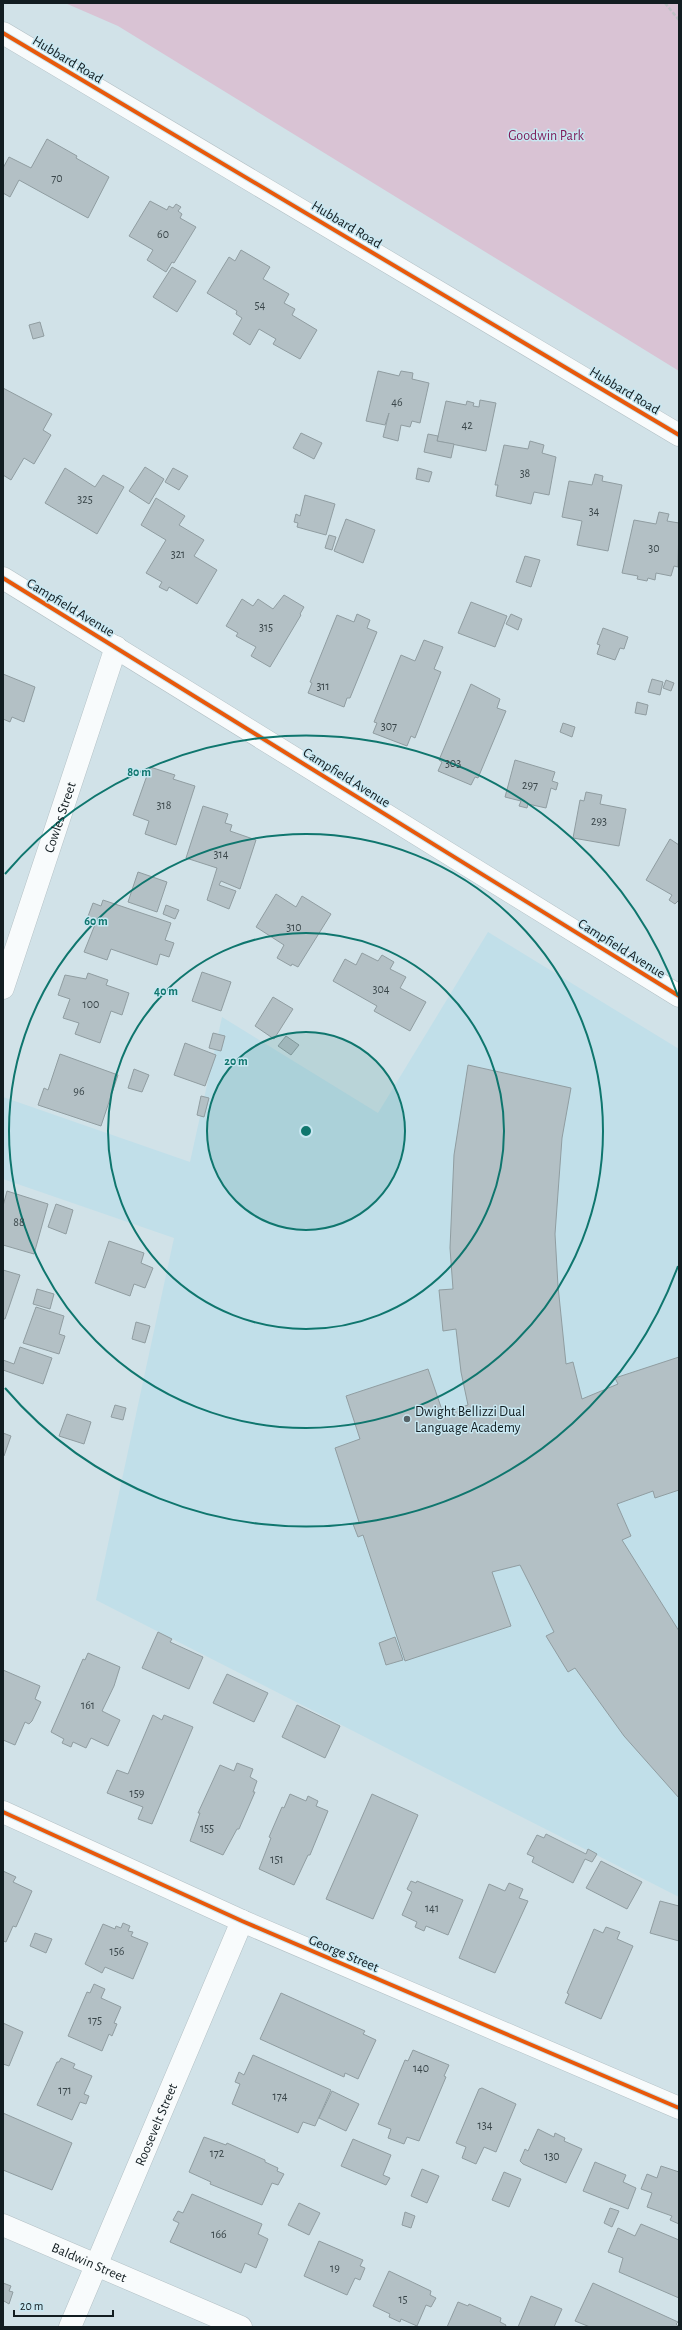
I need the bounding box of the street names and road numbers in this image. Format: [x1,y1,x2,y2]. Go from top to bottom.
street label: Hubbard Road [30,33,105,86]
street label: Hubbard Road [309,198,384,251]
street label: Hubbard Road [587,364,662,417]
street label: Campfield Avenue [24,576,117,640]
street label: Campfield Avenue [300,745,392,810]
street label: Cowles Street [42,780,79,855]
street label: Campfield Avenue [575,916,667,981]
street label: George Street [307,1933,381,1975]
street label: Roosevelt Street [133,2081,181,2168]
street label: Baldwin Street [49,2241,129,2285]

